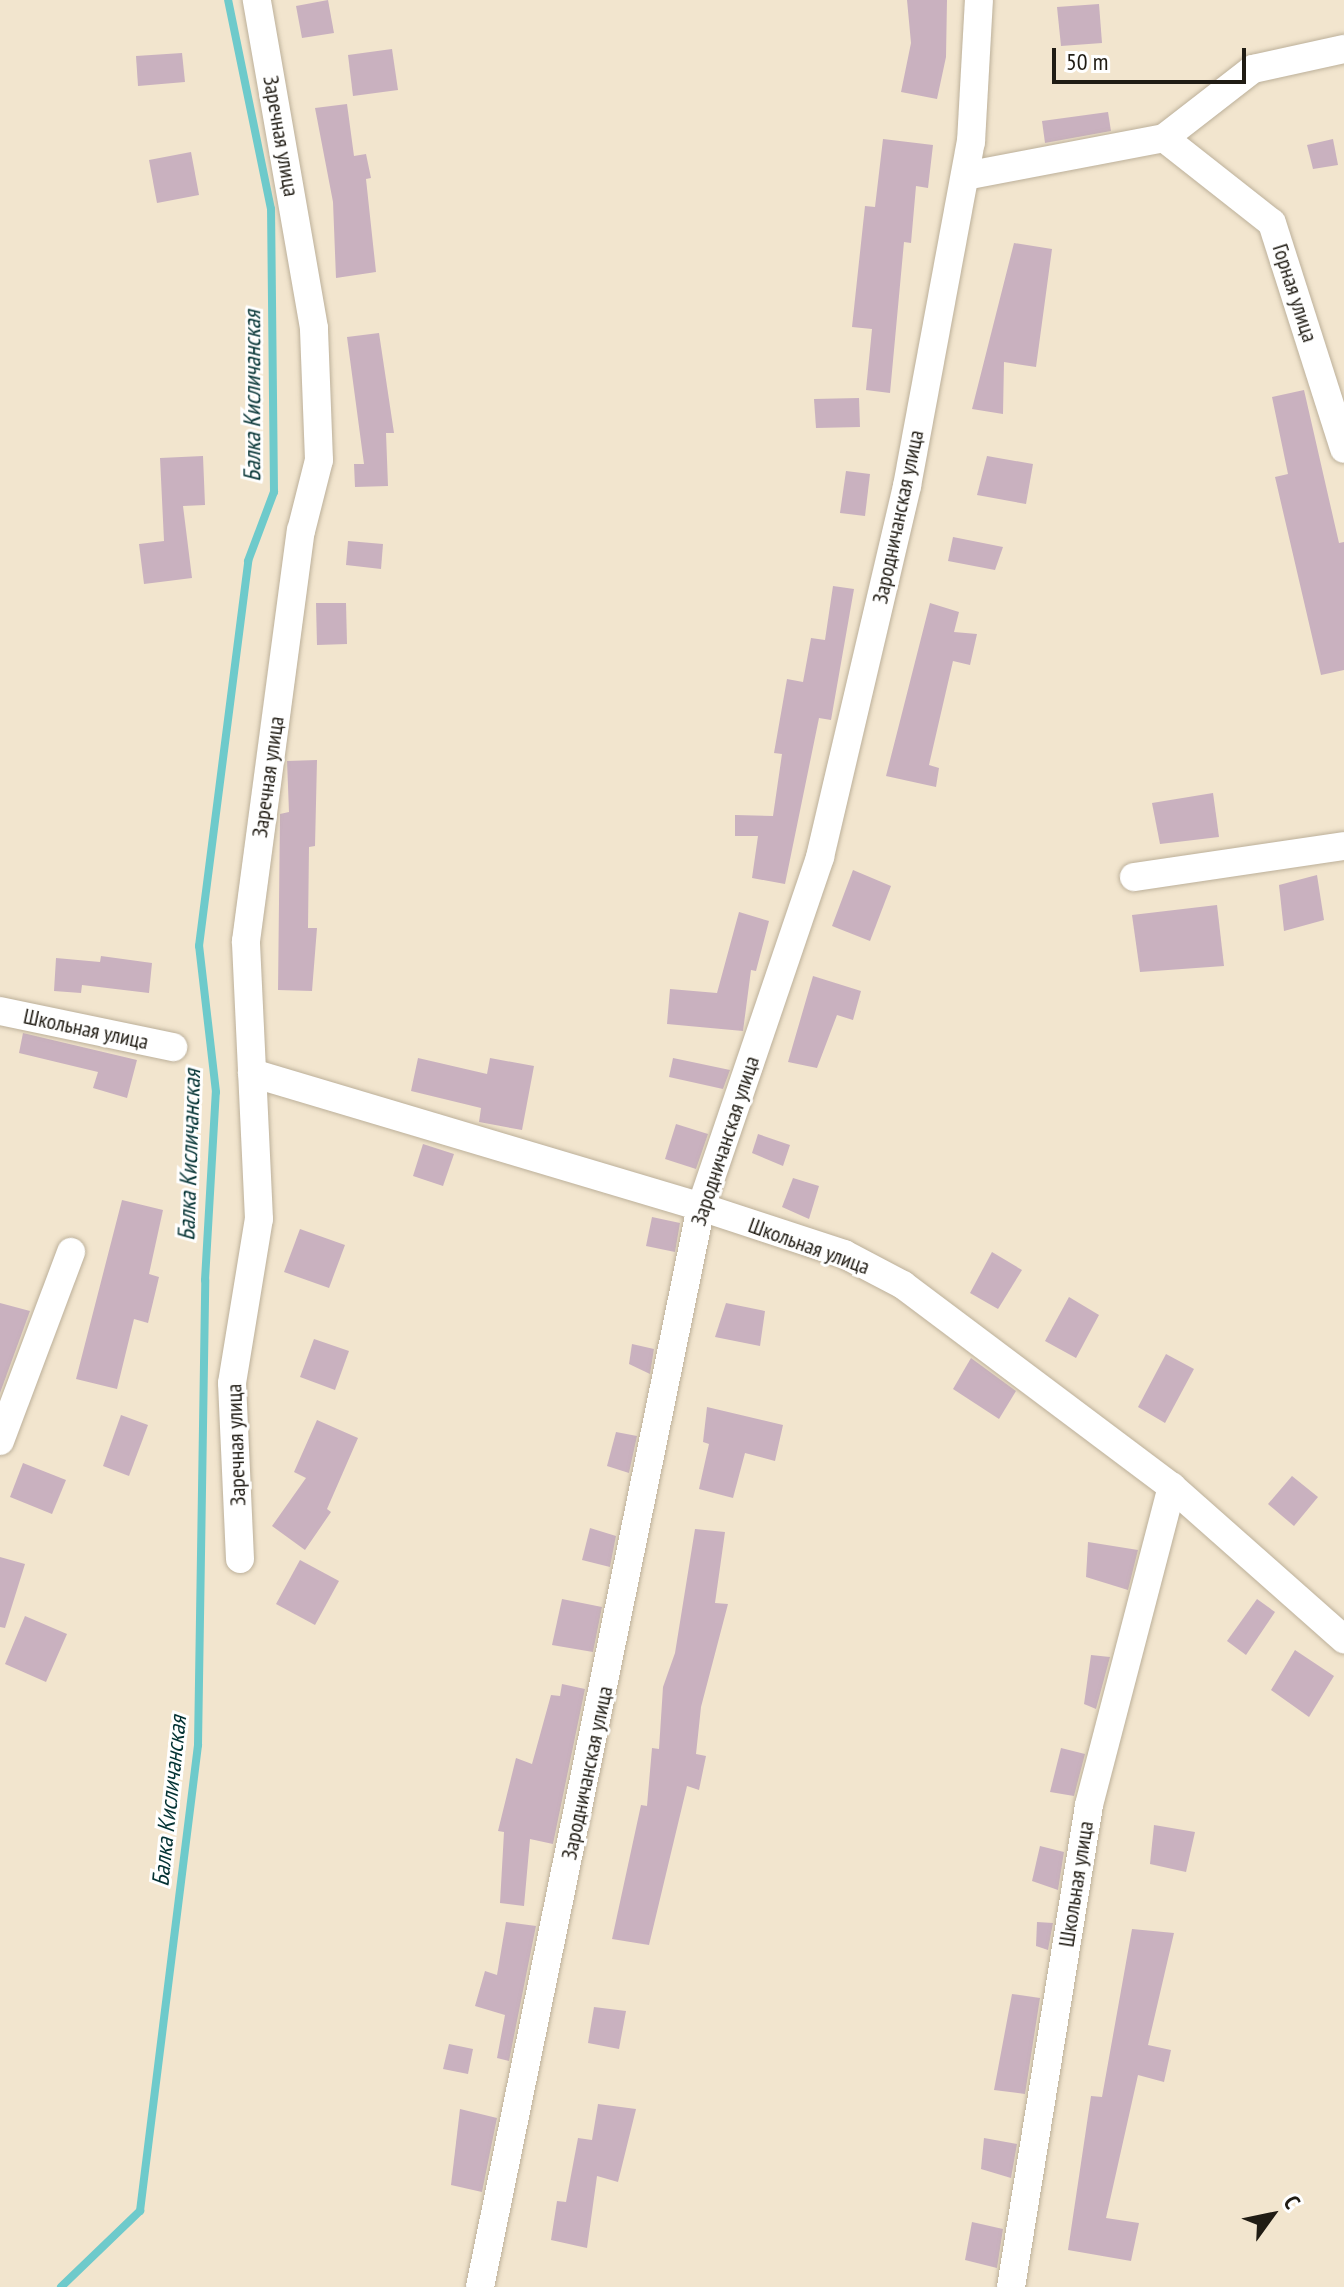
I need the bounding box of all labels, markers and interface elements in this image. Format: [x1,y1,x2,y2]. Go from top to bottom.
scale bar [1056,32,1250,82]
text: 50 m [1066,46,1108,77]
street label: Заречная улица [257,73,305,199]
street label: Горная улица [1267,241,1323,345]
water label: Балка Кисличанская [238,310,266,482]
street label: Зародничанская улица [867,428,929,606]
street label: Заречная улица [246,715,290,839]
street label: Школьная улица [21,1003,151,1055]
street label: Зародничанская улица [685,1053,765,1229]
water label: Балка Кисличанская [172,1069,206,1241]
street label: Школьная улица [745,1212,873,1280]
street label: Заречная улица [221,1383,251,1507]
street label: Зародничанская улица [556,1684,618,1862]
water label: Балка Кисличанская [146,1714,192,1888]
street label: Школьная улица [1053,1819,1099,1949]
north arrow [1232,2175,1312,2255]
text: С [1278,2190,1307,2214]

